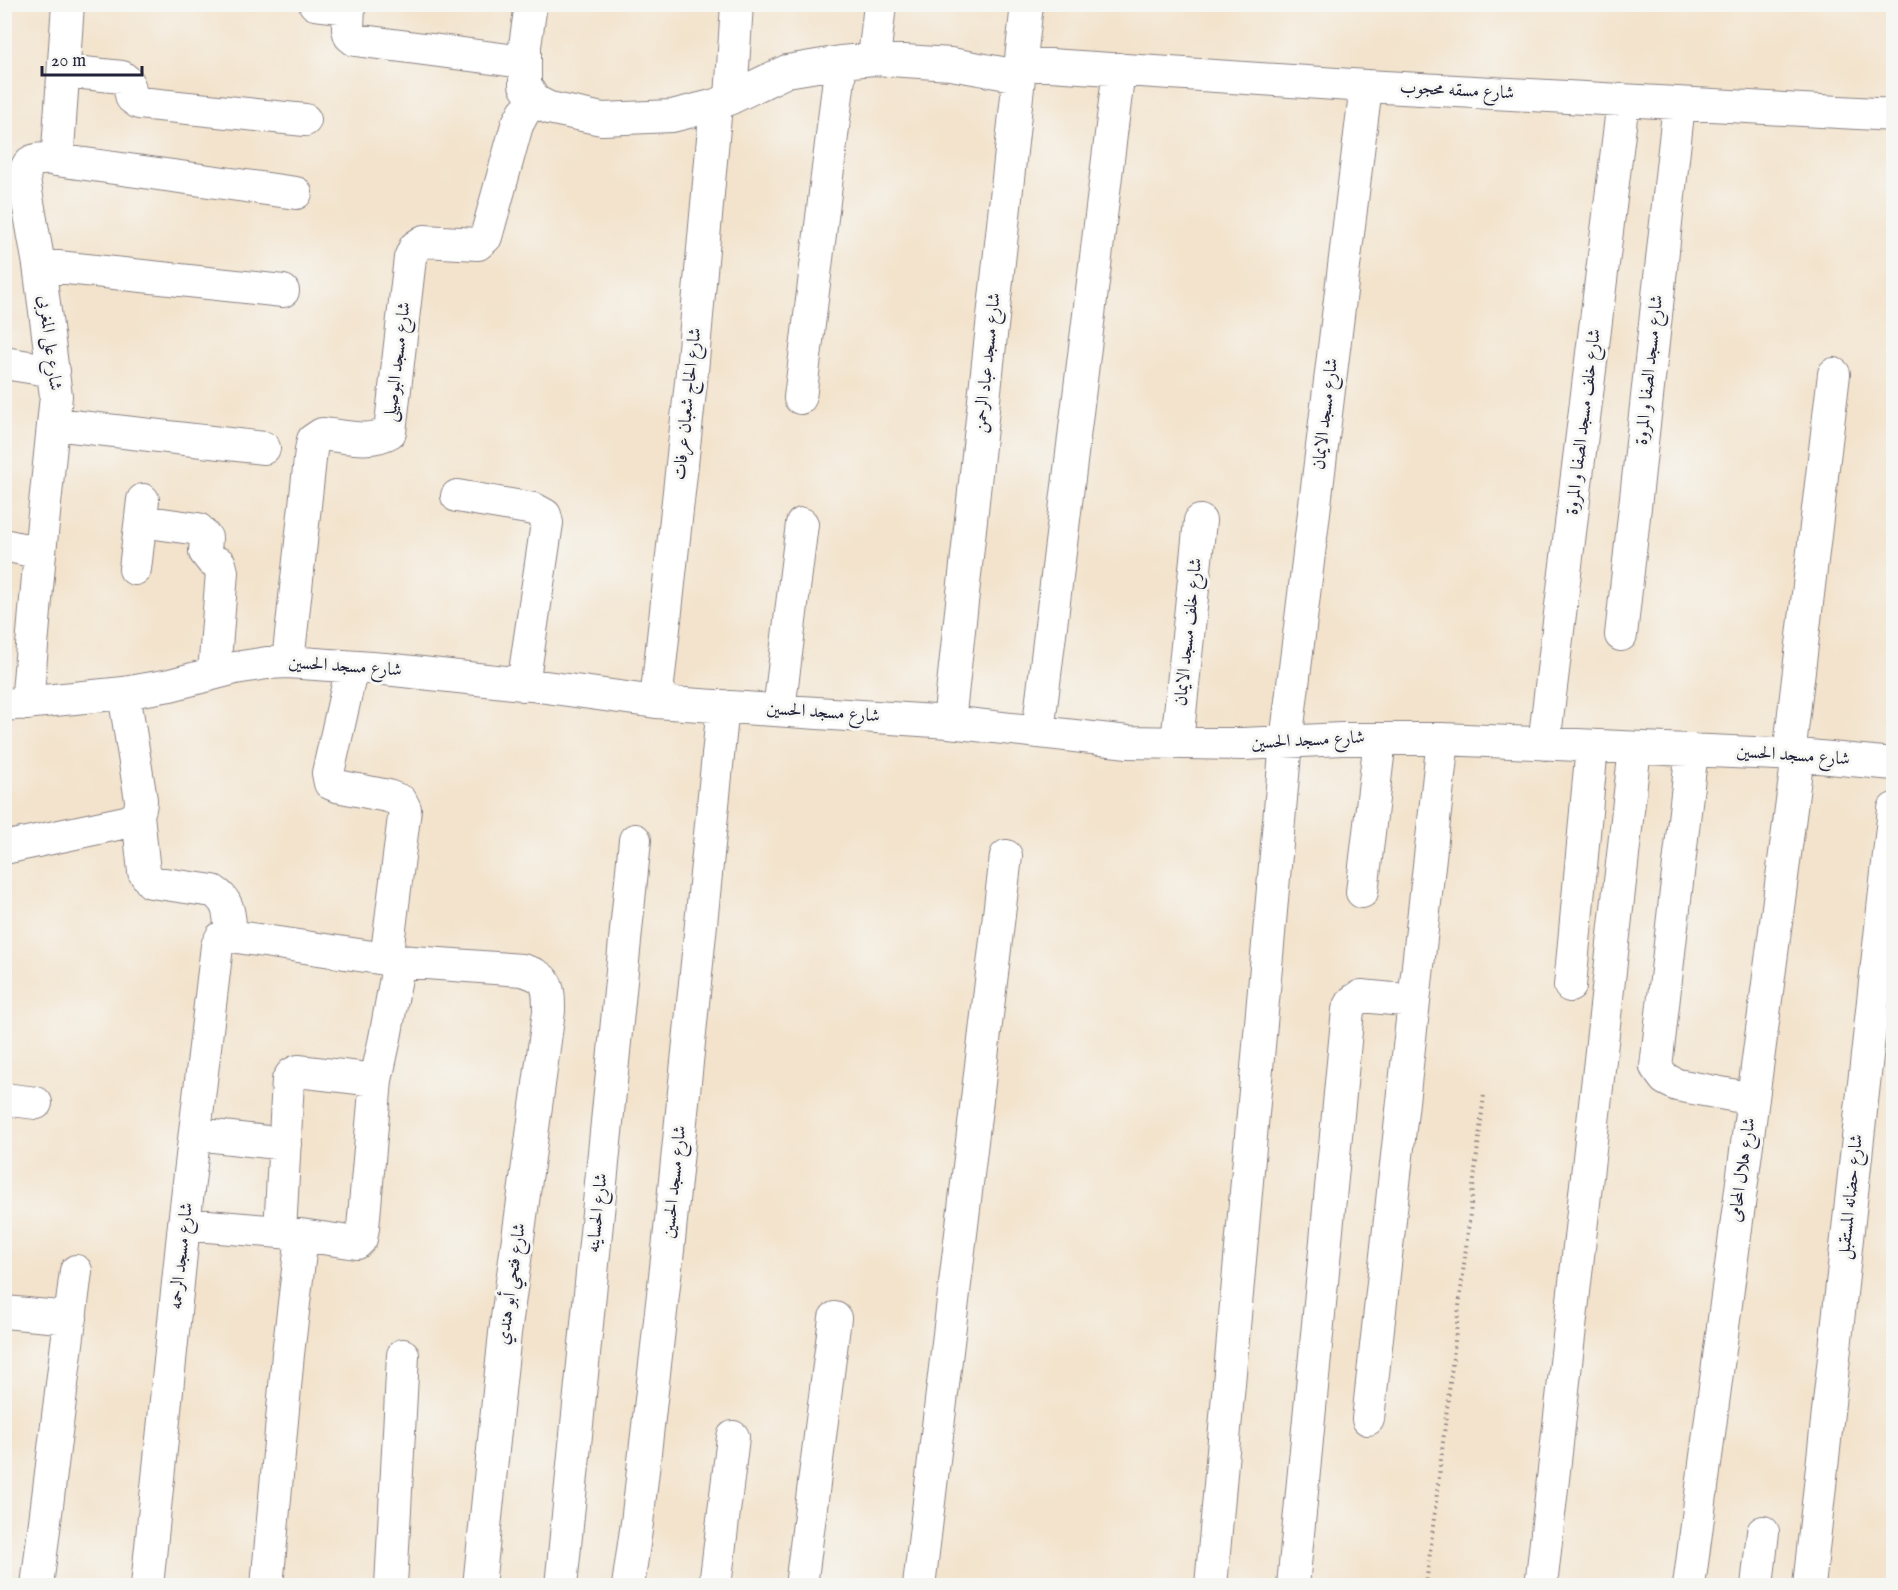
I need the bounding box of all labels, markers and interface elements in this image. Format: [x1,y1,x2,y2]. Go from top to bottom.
scale bar [42,39,142,77]
text: 20 m [51,50,86,73]
street label: شارع مسقه محجوب [1399,77,1515,107]
street label: شارع مسجد عباد الرحمن [969,292,1009,434]
street label: شارع على المغربى [30,294,66,392]
street label: شارع مسجد الصفا و المروة [1631,294,1671,446]
street label: شارع مسجد البوصيلى [379,301,419,424]
street label: شارع الحاج شعبان عرفات [669,327,710,482]
street label: شارع خلف مسجد الصفا و المروة [1561,328,1609,517]
street label: شارع مسجد الايمان [1308,357,1346,471]
street label: شارع خلف مسجد الايمان [1170,557,1210,707]
street label: شارع مسجد الحسين [287,652,402,684]
street label: شارع مسجد الحسين [765,698,880,730]
street label: شارع مسجد الحسين [1251,727,1365,757]
street label: شارع مسجد الحسين [1735,741,1850,773]
street label: شارع هلال المحامى [1724,1116,1764,1224]
street label: شارع مسجد الحسين [658,1124,694,1240]
street label: شارع حضانه المستقبل [1833,1133,1871,1261]
street label: شارع الحساينه [582,1172,616,1254]
street label: شارع مسجد الرحمه [165,1201,201,1311]
street label: شارع فتحي أبو هندي [489,1221,536,1347]

